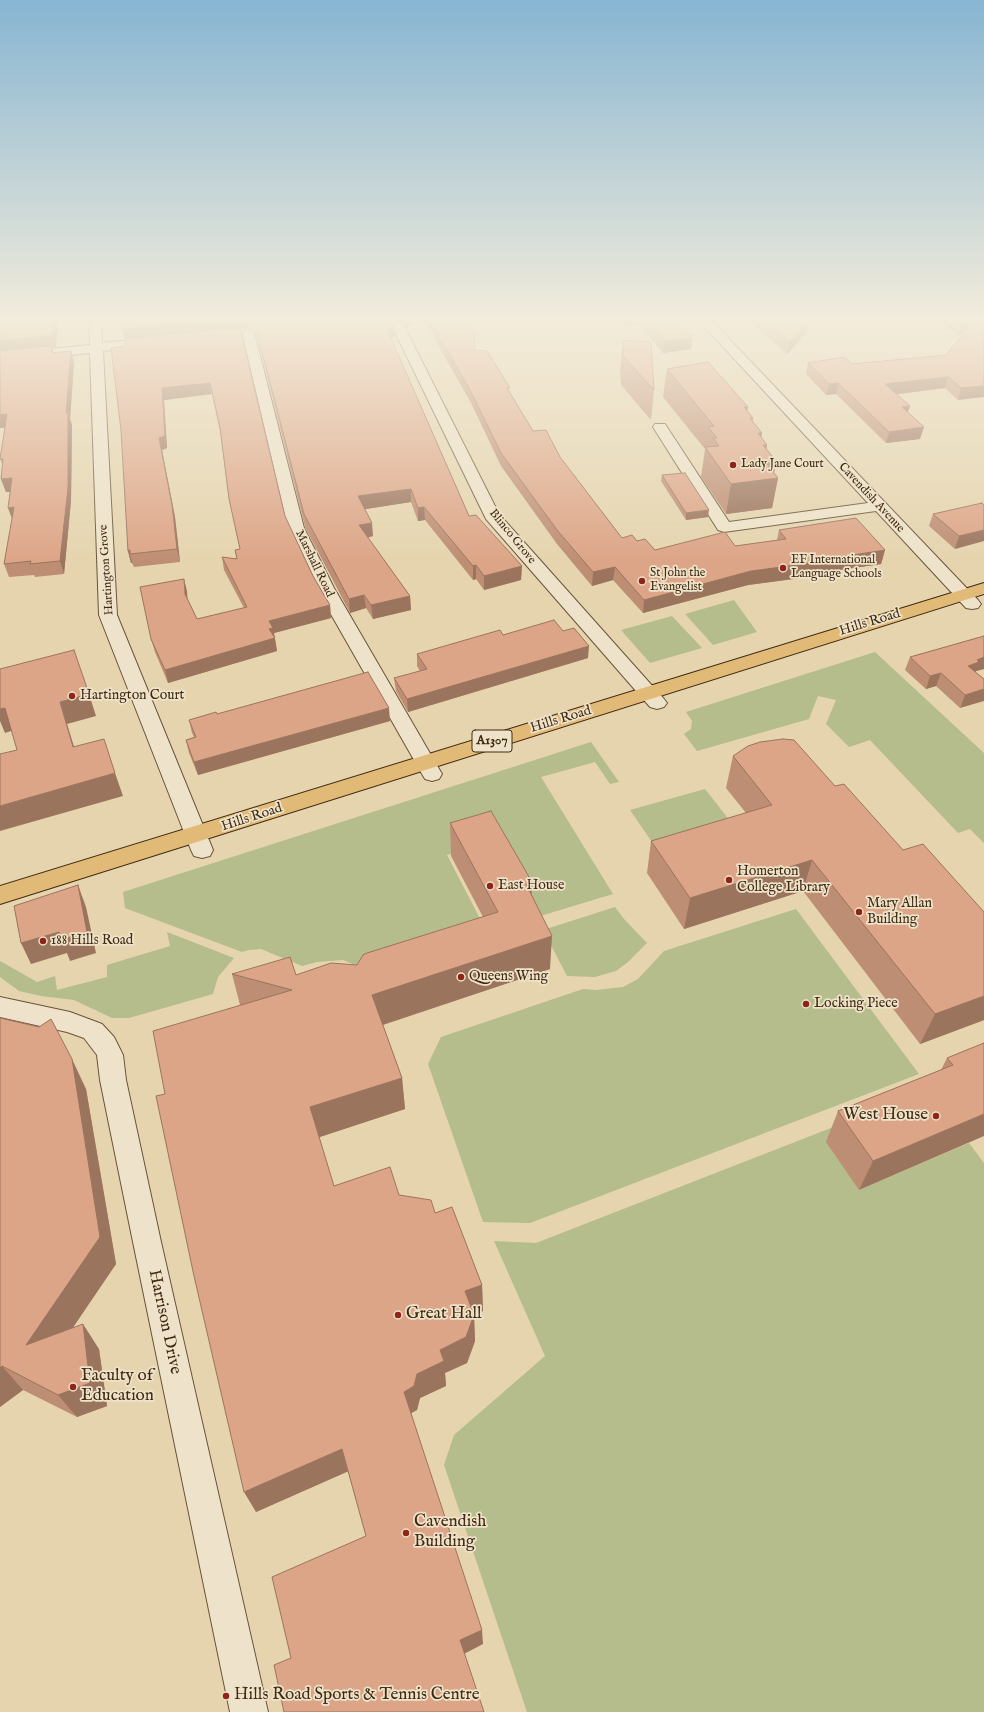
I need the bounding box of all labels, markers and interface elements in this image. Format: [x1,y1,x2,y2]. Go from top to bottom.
place label: Lady Jane Court [741,458,824,472]
marker: Lady Jane Court [728,460,738,470]
street label: Cavendish Avenue [835,460,907,536]
street label: Blinco Grove [486,507,538,567]
street label: Hartington Grove [97,524,117,616]
street label: Marshall Road [292,528,336,600]
place label: EF International Language Schools [791,554,882,582]
marker: EF International Language Schools [778,563,788,573]
place label: St John the Evangelist [650,567,705,595]
marker: St John the Evangelist [637,576,647,586]
street label: Hills Road [837,606,903,640]
place label: Hartington Court [80,688,184,704]
marker: Hartington Court [67,691,77,701]
street label: Hills Road [528,703,594,737]
road number: A1307 [472,730,512,752]
street label: Hills Road [219,800,285,836]
place label: Homerton College Library [737,864,830,896]
marker: Homerton College Library [724,875,734,885]
place label: East House [498,878,564,894]
marker: East House [485,881,495,891]
place label: Mary Allan Building [867,896,932,928]
marker: Mary Allan Building [854,907,864,917]
place label: 188 Hills Road [51,933,133,949]
marker: 188 Hills Road [38,936,48,946]
place label: Queens Wing [469,969,548,985]
marker: Queens Wing [456,972,466,982]
place label: Locking Piece [814,996,898,1012]
marker: Locking Piece [801,999,811,1009]
place label: West House [843,1106,928,1126]
marker: West House [931,1111,941,1121]
street label: Harrison Drive [143,1268,185,1376]
place label: Great Hall [406,1305,482,1325]
marker: Great Hall [393,1310,403,1320]
place label: Faculty of Education [81,1367,154,1407]
marker: Faculty of Education [68,1382,78,1392]
place label: Cavendish Building [414,1513,486,1553]
marker: Cavendish Building [401,1528,411,1538]
place label: Hills Road Sports & Tennis Centre [234,1686,479,1706]
marker: Hills Road Sports & Tennis Centre [221,1691,231,1701]

